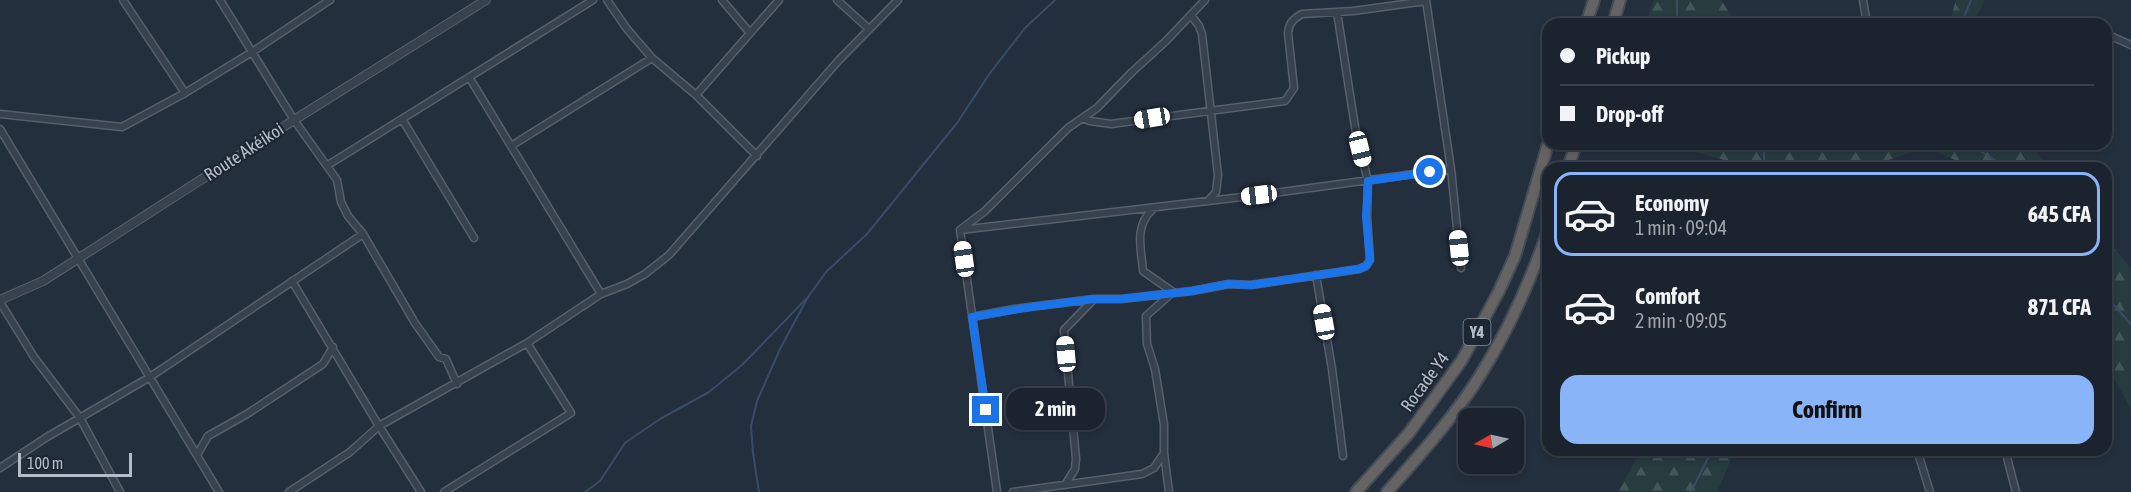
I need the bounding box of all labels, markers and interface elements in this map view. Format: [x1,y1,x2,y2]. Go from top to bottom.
text: Pickup [1596,43,1651,69]
text: Drop-off [1596,101,1663,127]
car [1133,106,1171,130]
street label: Route Akéikoi [200,118,287,185]
car [1347,129,1373,169]
route start [1416,158,1443,185]
car [1240,184,1278,206]
icon: car [1563,187,1617,241]
text: Economy [1635,190,1709,216]
text: 645 CFA [2028,201,2091,227]
text: 1 min · 09:04 [1635,216,1727,239]
car [1448,229,1470,267]
car [953,240,975,278]
icon: car [1563,280,1617,334]
text: Comfort [1635,283,1700,309]
text: 871 CFA [2028,294,2091,320]
car [1312,303,1336,341]
text: 2 min · 09:05 [1635,309,1727,332]
road number: Y4 [1464,319,1490,345]
car [1055,335,1077,373]
street label: Rocade Y4 [1396,348,1453,415]
button: Confirm [1560,375,2094,444]
callout: 2 min [1007,389,1106,431]
route end [972,396,999,423]
text: 2 min [1035,397,1076,420]
north arrow [1458,408,1524,474]
map controls [1458,408,1524,474]
scale bar [18,450,132,478]
text: 100 m [27,454,63,472]

